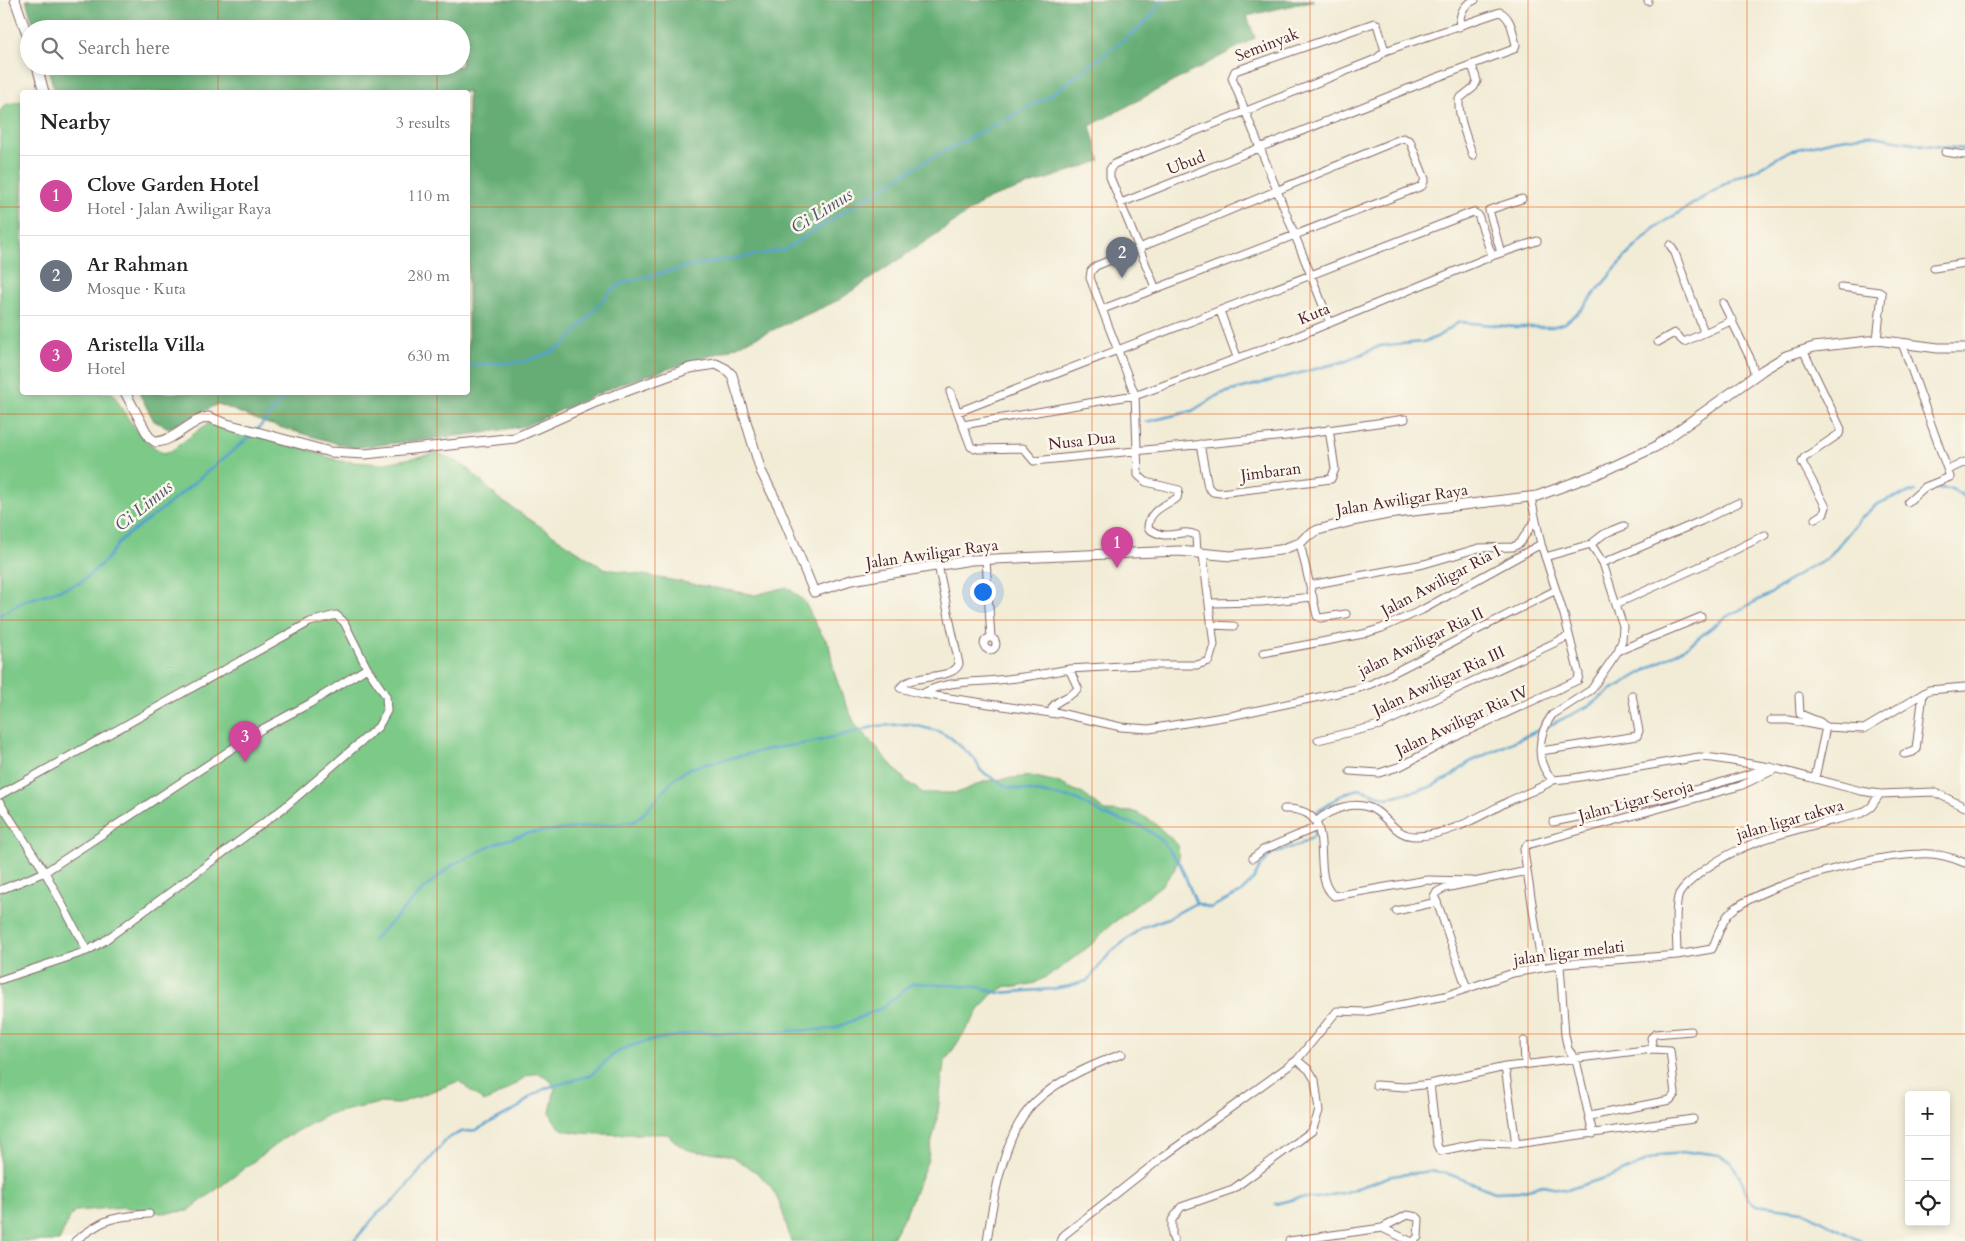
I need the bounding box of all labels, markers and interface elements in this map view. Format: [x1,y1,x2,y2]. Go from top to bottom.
search box [20,20,470,75]
street label: Seminyak [1232,23,1302,67]
icon: search [38,34,66,62]
text: Search here [78,35,170,61]
text: Nearby [40,108,111,137]
text: 3 results [396,112,450,134]
street label: Ubud [1164,146,1209,180]
text: Clove Garden Hotel [87,172,259,198]
water label: Ci Limus [786,182,858,240]
text: 1 [52,185,60,207]
text: 110 m [408,185,450,207]
text: Hotel · Jalan Awiligar Raya [87,198,271,220]
pin: 2 [1106,237,1138,278]
text: Ar Rahman [87,252,188,278]
text: 2 [52,265,60,287]
text: 280 m [408,265,450,287]
text: Mosque · Kuta [87,278,186,300]
street label: Kuta [1295,298,1333,330]
text: Aristella Villa [87,332,205,358]
text: 3 [52,345,60,367]
text: 630 m [408,345,450,367]
text: Hotel [87,358,125,380]
street label: Nusa Dua [1047,427,1117,455]
street label: Jimbaran [1238,457,1303,487]
water label: Ci Limus [109,475,179,537]
street label: Jalan Awiligar Raya [1332,479,1470,522]
pin: 1 [1101,527,1133,568]
street label: Jalan Awiligar Raya [862,534,1000,574]
street label: Jalan Awiligar Ria I [1376,540,1505,623]
your location [970,579,996,605]
street label: jalan Awiligar Ria II [1353,602,1487,683]
street label: Jalan Awiligar Ria III [1368,641,1509,722]
street label: Jalan Awiligar Ria IV [1390,680,1532,762]
pin: 3 [229,721,261,762]
street label: Jalan Ligar Seroja [1574,775,1696,827]
street label: jalan ligar takwa [1732,794,1846,846]
street label: jalan ligar melati [1510,935,1626,971]
map controls [1905,1091,1950,1226]
button: + [1905,1091,1950,1136]
button: − [1905,1136,1950,1181]
button: locate [1905,1181,1950,1226]

